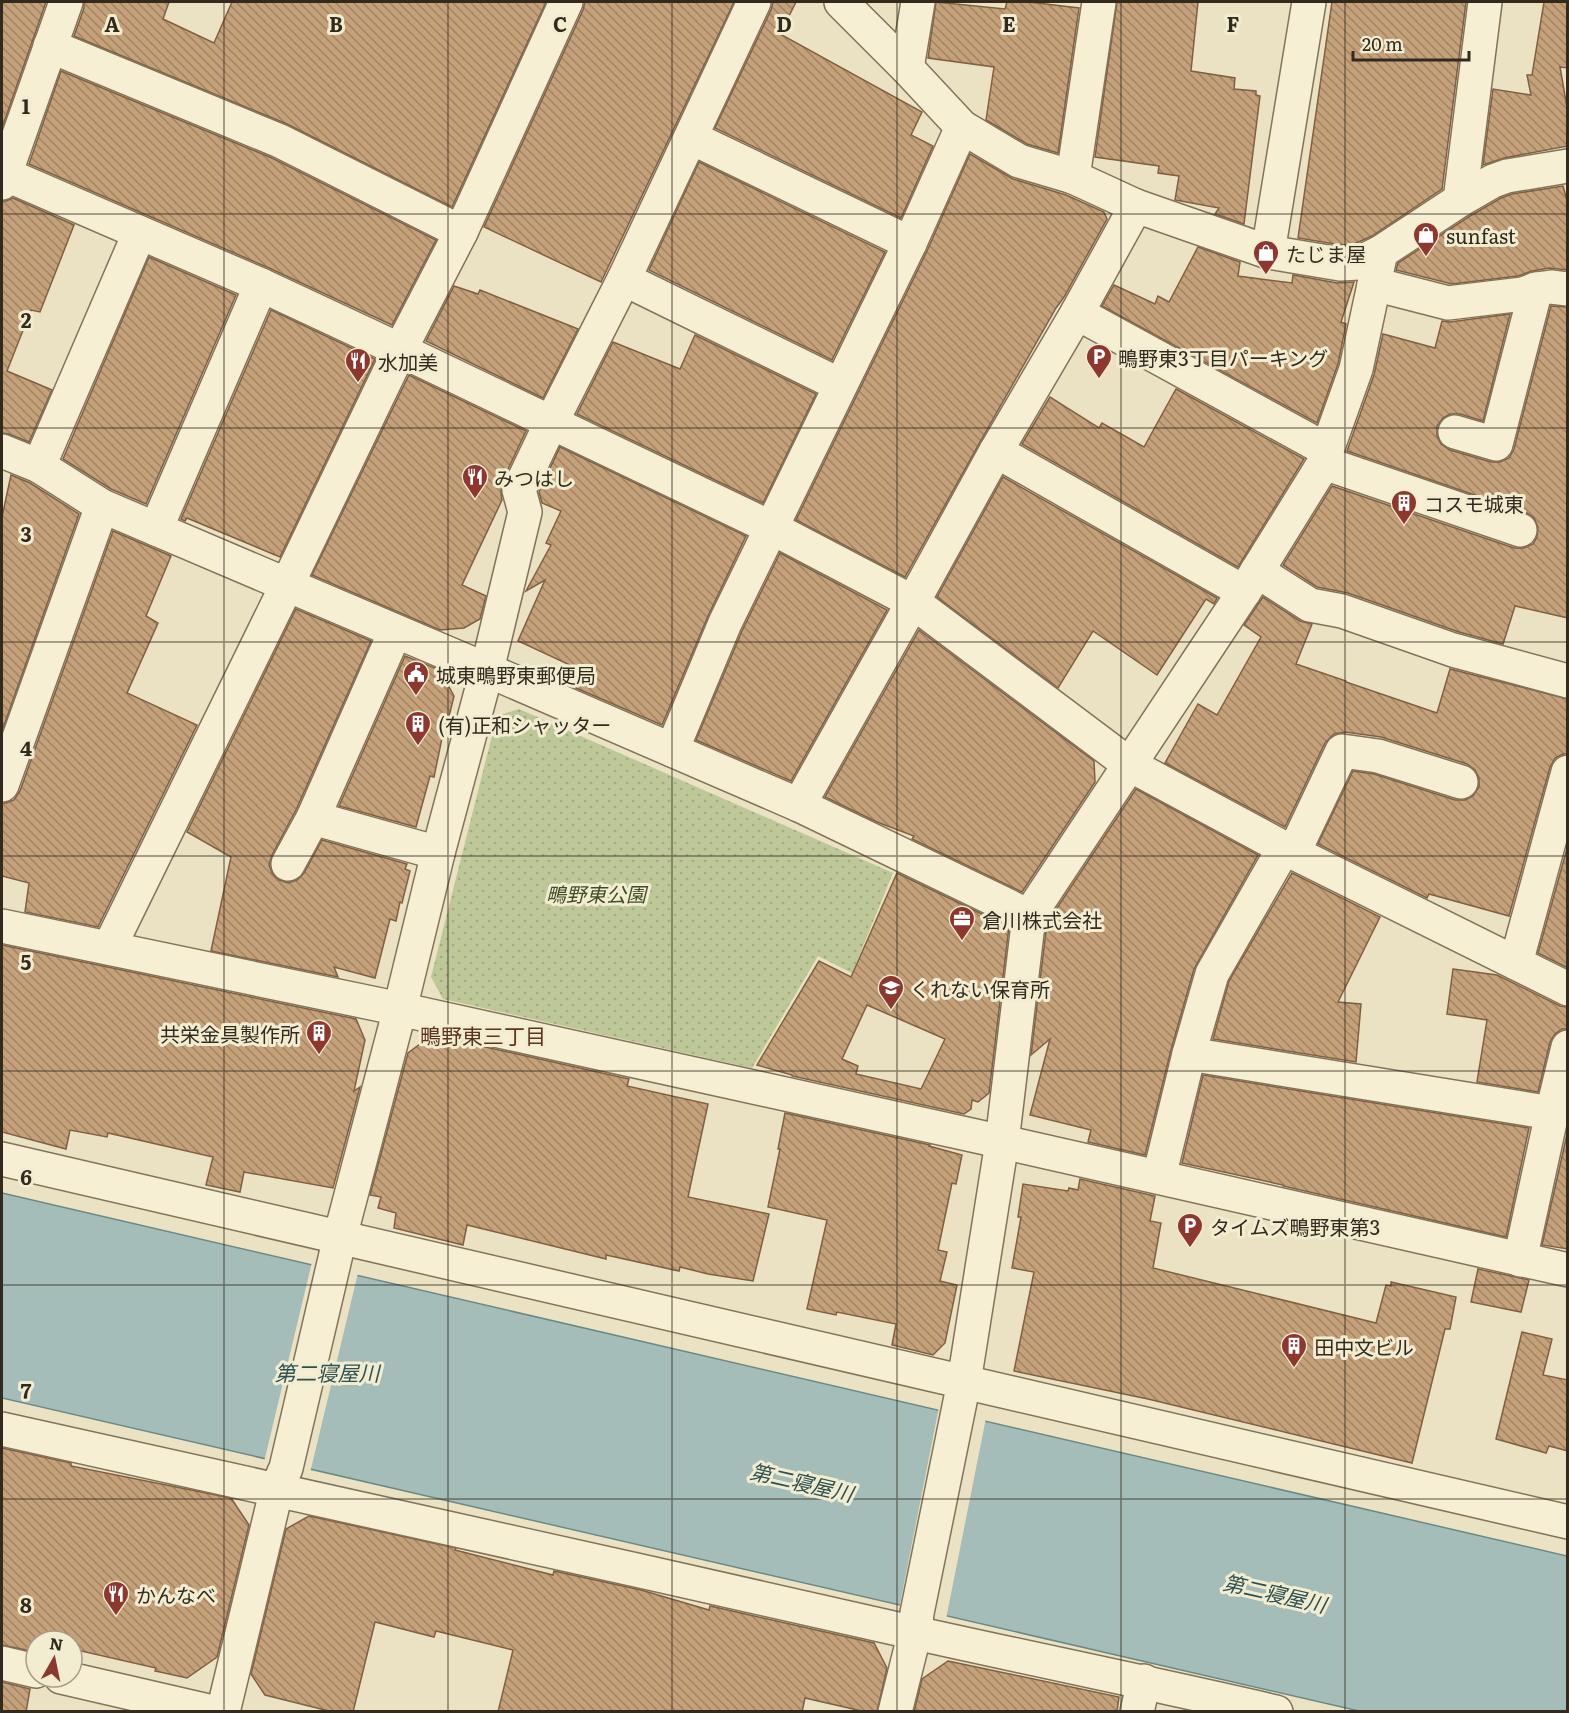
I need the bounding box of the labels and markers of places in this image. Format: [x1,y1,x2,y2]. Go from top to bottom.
shop icon: sunfast [1411,220,1441,258]
place label: sunfast [1446,220,1516,250]
shop icon: たじま屋 [1251,238,1281,276]
place label: たじま屋 [1286,238,1366,268]
parking icon: 鴫野東3丁目パーキング [1084,342,1114,380]
place label: 鴫野東3丁目パーキング [1118,342,1328,372]
restaurant icon: 水加美 [343,346,373,384]
place label: 水加美 [378,346,438,376]
restaurant icon: みつはし [460,462,490,500]
place label: みつはし [494,462,574,492]
building icon: コスモ城東 [1389,488,1419,526]
place label: コスモ城東 [1424,488,1524,518]
public building icon: 城東鴫野東郵便局 [401,659,431,697]
place label: 城東鴫野東郵便局 [436,659,596,689]
building icon: (有)正和シャッター [403,709,433,747]
place label: (有)正和シャッター [438,709,611,739]
office icon: 倉川株式会社 [947,904,977,942]
place label: 倉川株式会社 [982,904,1102,934]
school or university icon: くれない保育所 [876,973,906,1011]
place label: くれない保育所 [910,973,1050,1003]
place label: 共栄金具製作所 [160,1018,300,1048]
building icon: 共栄金具製作所 [304,1018,334,1056]
parking icon: タイムズ鴫野東第3 [1175,1211,1205,1249]
place label: タイムズ鴫野東第3 [1210,1211,1380,1241]
building icon: 田中文ビル [1279,1331,1309,1369]
place label: 田中文ビル [1314,1331,1414,1361]
restaurant icon: かんなべ [101,1579,131,1617]
place label: かんなべ [136,1579,216,1609]

